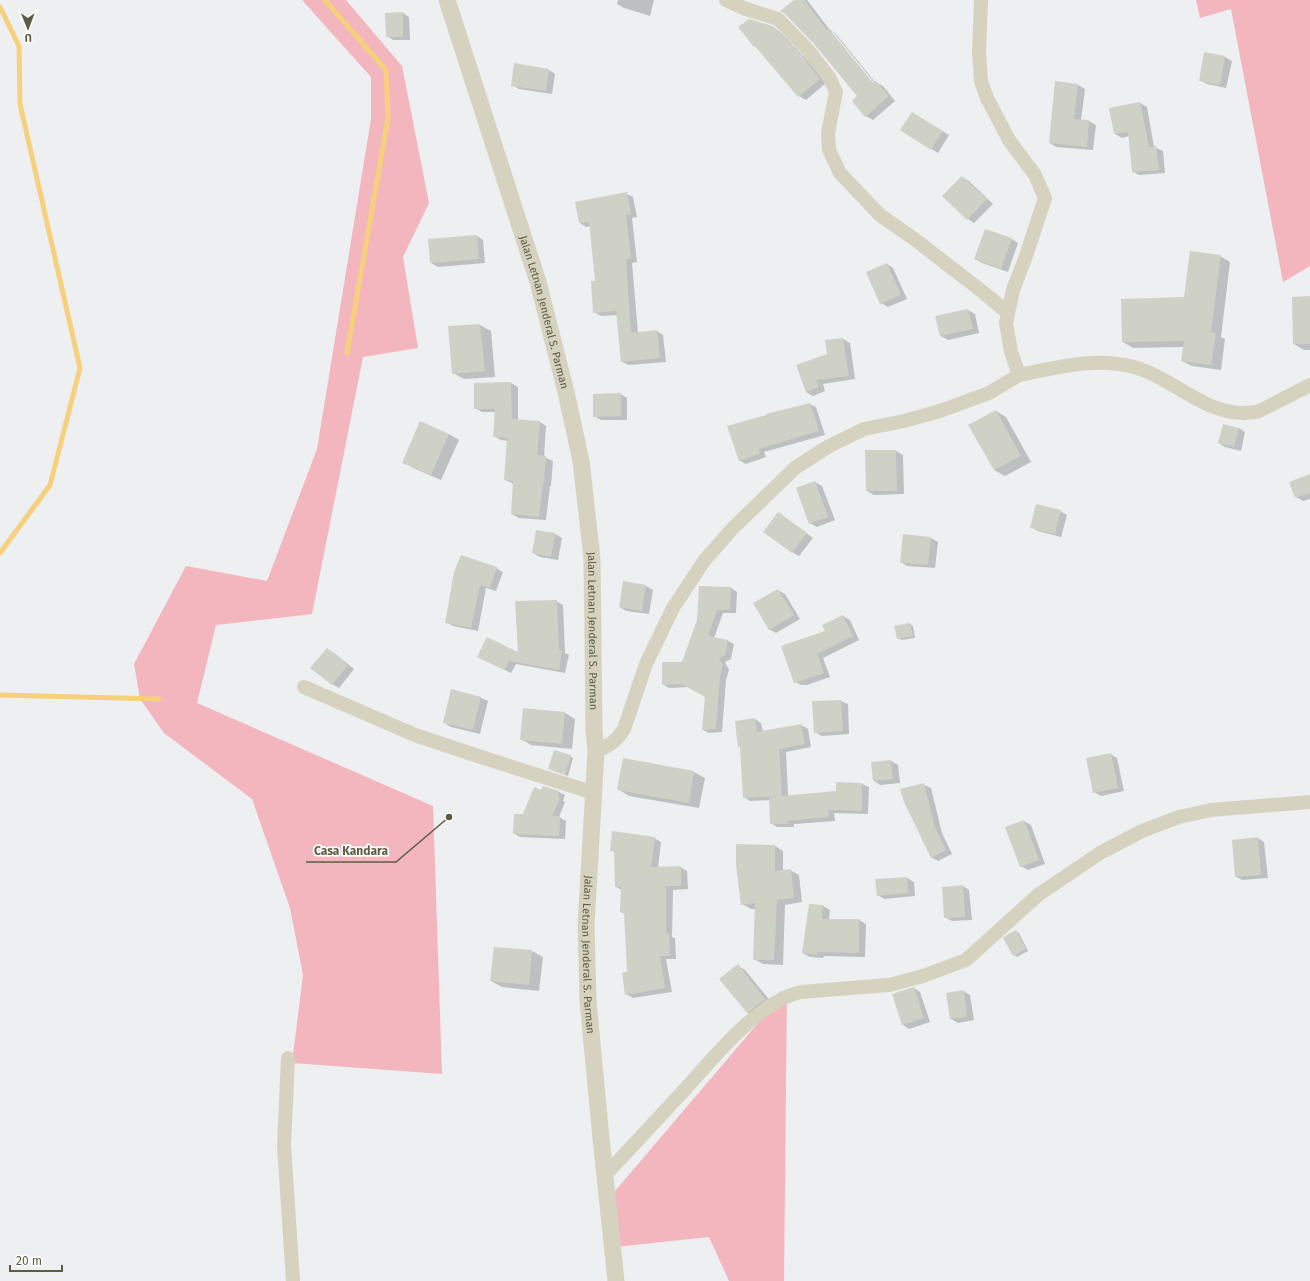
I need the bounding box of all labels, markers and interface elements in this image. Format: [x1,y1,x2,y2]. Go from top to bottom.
north arrow [8,8,48,48]
text: U [24,31,32,44]
street label: Jalan Letnan Jenderal S. Parman [517,234,571,390]
street label: Jalan Letnan Jenderal S. Parman [585,551,600,710]
callout: Casa Kandara [306,838,396,862]
text: Casa Kandara [314,844,388,858]
street label: Jalan Letnan Jenderal S. Parman [579,875,598,1034]
scale bar [10,1247,62,1273]
text: 20 m [16,1254,42,1268]

